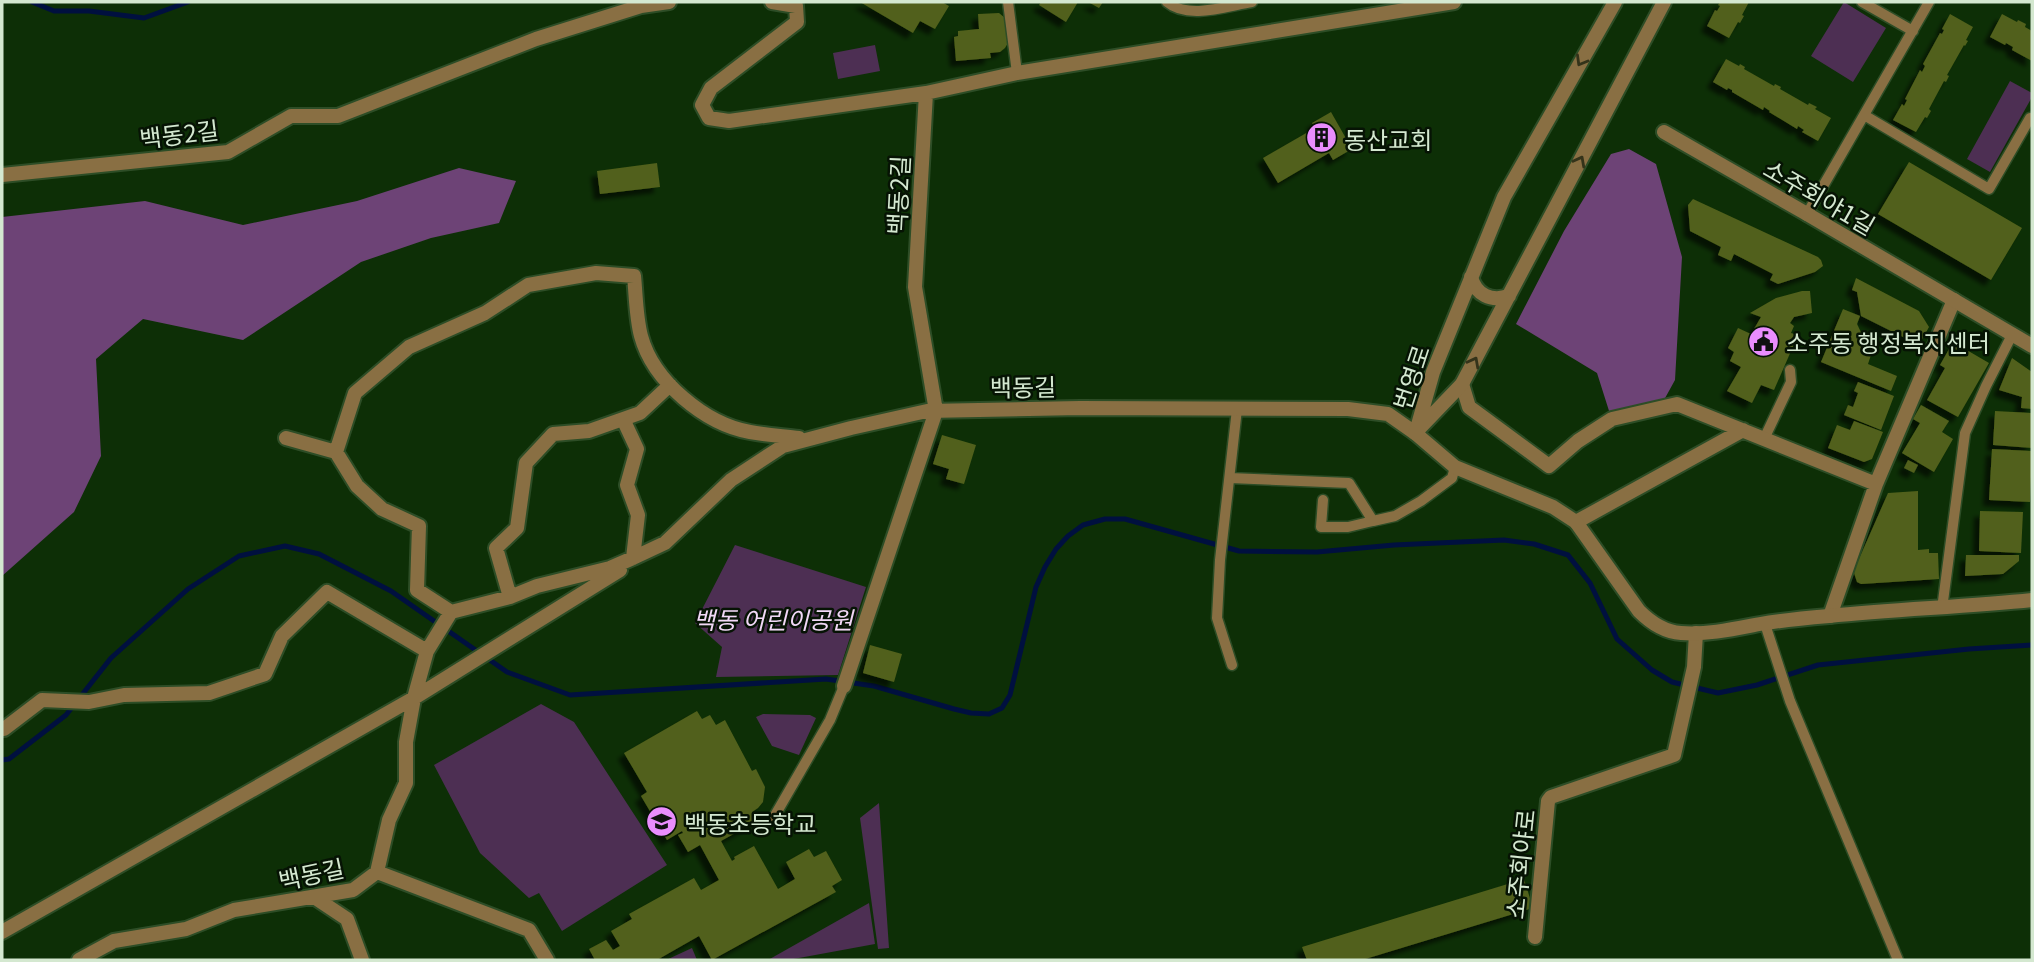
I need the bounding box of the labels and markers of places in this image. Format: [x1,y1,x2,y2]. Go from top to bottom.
building icon: 동산교회 [1304,121,1338,155]
place label: 동산교회 [1344,121,1432,156]
public building icon: 소주동 행정복지센터 [1746,324,1780,358]
place label: 소주동 행정복지센터 [1786,324,1990,359]
school or university icon: 백동초등학교 [644,805,678,839]
place label: 백동초등학교 [684,805,816,840]

